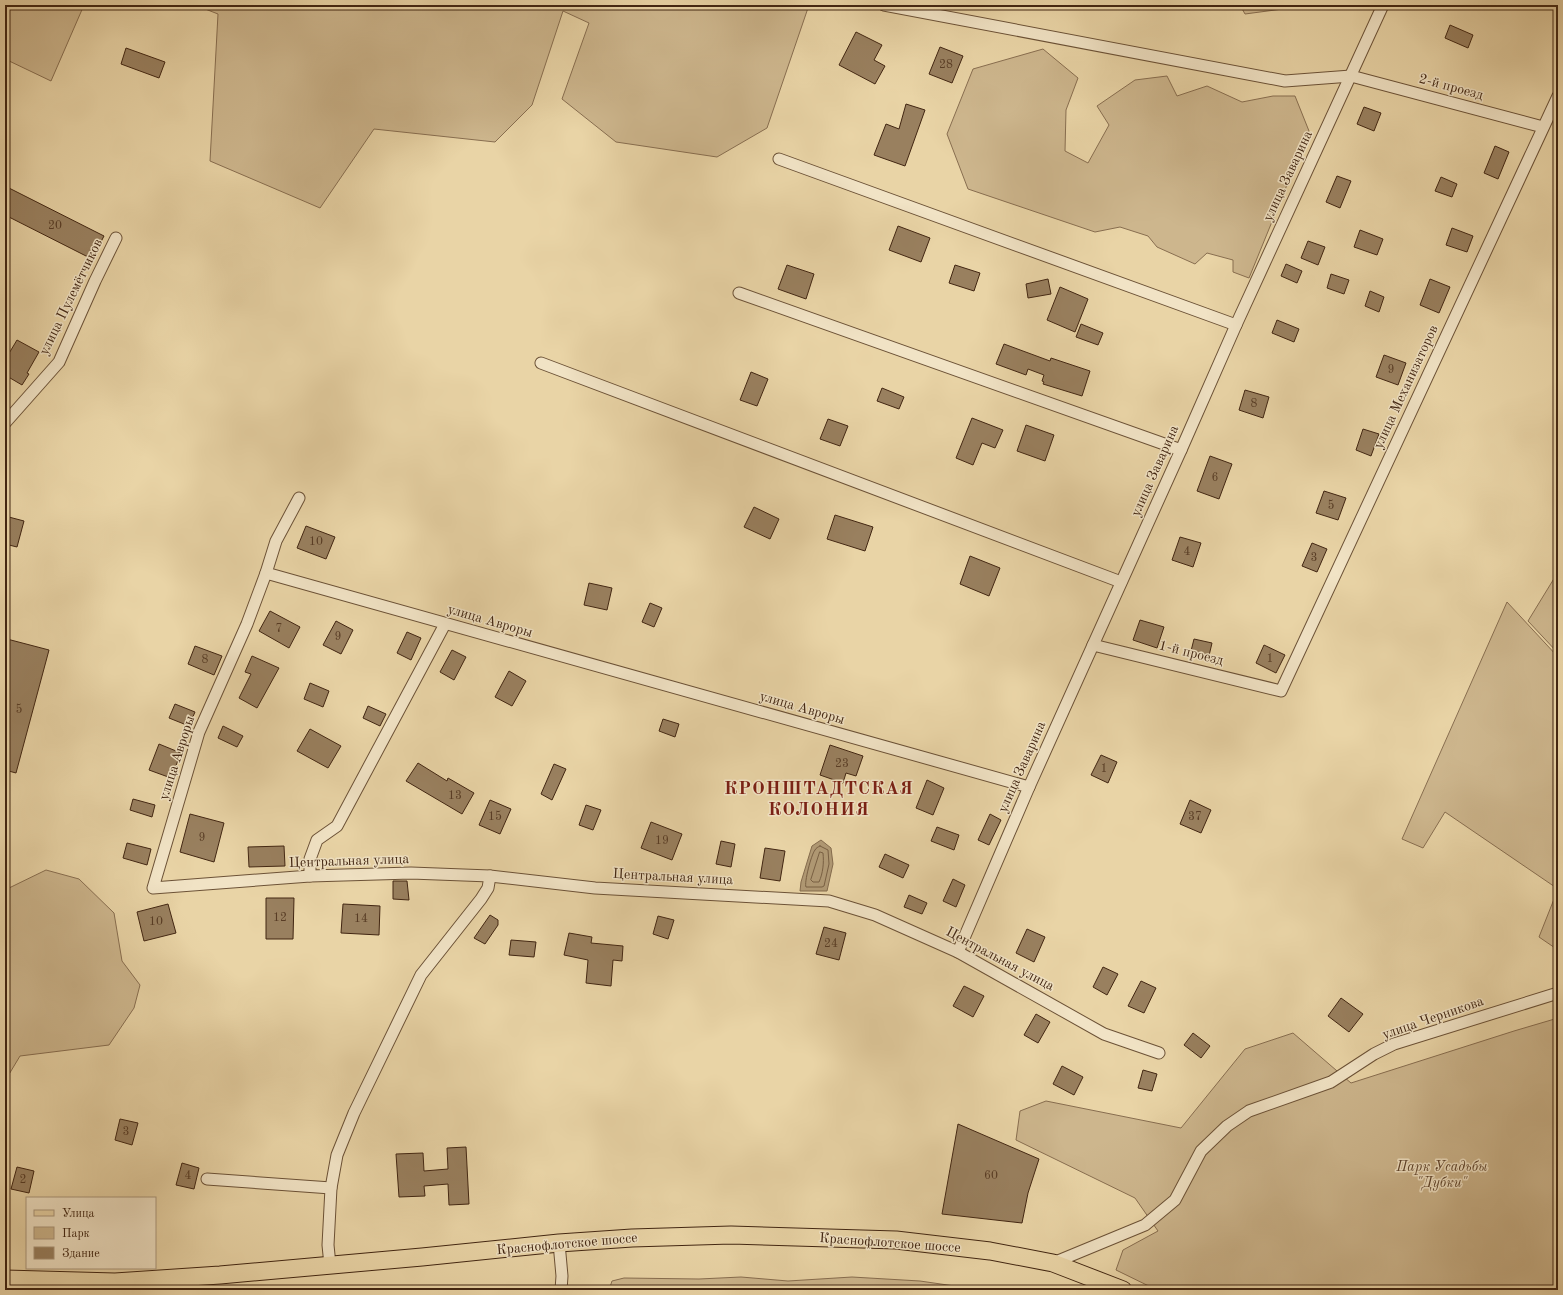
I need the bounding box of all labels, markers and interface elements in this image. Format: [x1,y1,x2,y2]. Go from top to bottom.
house number: 28 [939,59,953,71]
street label: 2-й проезд [1417,72,1485,102]
street label: улица Заварина [1261,128,1315,224]
house number: 20 [48,220,62,232]
street label: улица Пулемётчиков [37,237,105,357]
street label: улица Механизаторов [1371,323,1441,451]
house number: 9 [1388,364,1394,376]
house number: 8 [1251,398,1258,410]
street label: улица Заварина [1129,423,1181,519]
house number: 6 [1212,472,1219,484]
house number: 5 [1328,499,1335,512]
house number: 10 [309,536,323,548]
house number: 4 [1184,546,1191,558]
house number: 3 [1311,552,1317,564]
street label: улица Авроры [446,602,534,640]
house number: 7 [276,623,282,635]
house number: 9 [335,631,341,643]
street label: 1-й проезд [1157,638,1225,668]
house number: 1 [1267,653,1273,665]
house number: 8 [202,654,209,666]
street label: улица Авроры [758,689,846,727]
house number: 5 [16,703,23,716]
street label: улица Авроры [157,714,197,802]
street label: улица Заварина [996,719,1048,815]
house number: 23 [835,758,849,770]
house number: 1 [1101,763,1107,775]
district label: КРОНШТАДТСКАЯ КОЛОНИЯ [724,780,914,819]
house number: 13 [448,790,462,802]
house number: 15 [488,810,502,823]
house number: 37 [1188,811,1202,823]
house number: 9 [199,832,205,844]
house number: 19 [655,835,669,847]
street label: Центральная улица [289,852,410,870]
street label: Центральная улица [612,867,734,887]
house number: 12 [273,912,287,924]
house number: 14 [354,913,368,925]
house number: 10 [149,916,163,928]
street label: Центральная улица [943,925,1057,994]
house number: 24 [824,938,838,950]
street label: улица Черникова [1380,994,1486,1042]
house number: 3 [123,1126,129,1138]
park label: Парк Усадьбы "Дубки" [1395,1159,1488,1191]
house number: 4 [185,1170,192,1182]
house number: 60 [984,1170,998,1182]
house number: 2 [20,1174,26,1186]
legend [26,1197,156,1269]
text: Улица [62,1208,95,1220]
text: Парк [62,1228,90,1240]
street label: Краснофлотское шоссе [496,1231,638,1258]
street label: Краснофлотское шоссе [819,1231,961,1256]
text: Здание [62,1248,100,1260]

